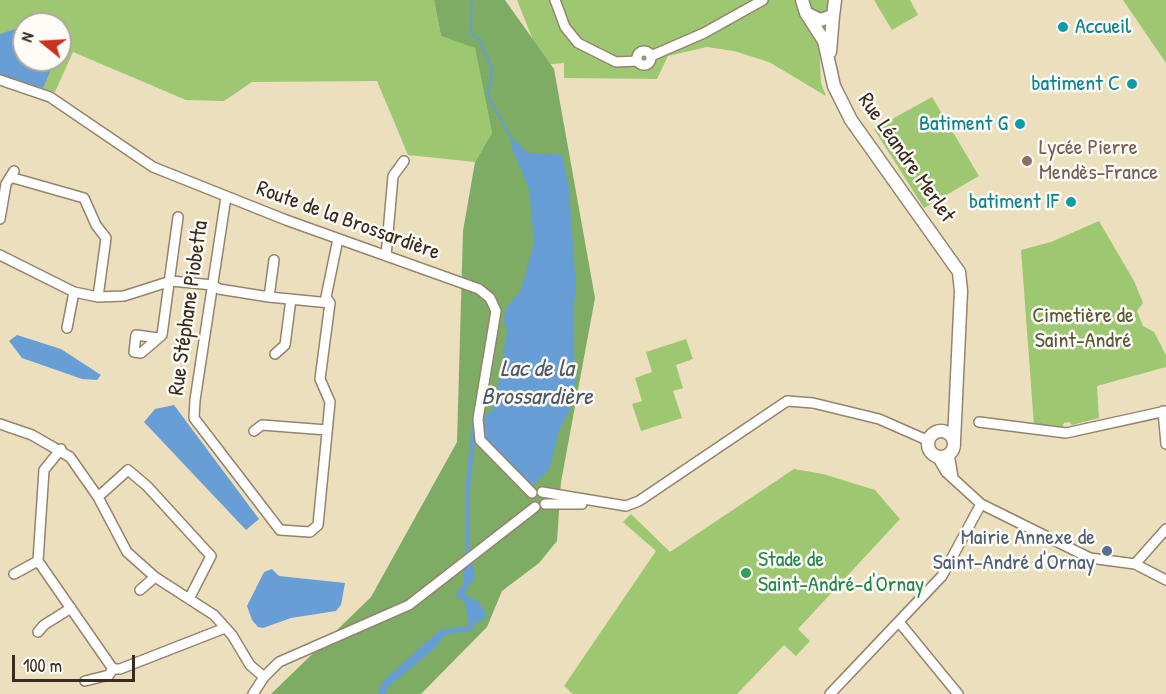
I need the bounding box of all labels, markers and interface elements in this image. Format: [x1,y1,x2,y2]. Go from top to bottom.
north arrow [12,12,72,72]
place label: Accueil [1075,14,1131,40]
marker: Accueil [1056,20,1070,34]
text: N [15,30,39,45]
place label: batiment C [1031,71,1120,97]
marker: batiment C [1125,77,1139,91]
street label: Rue Léandre Merlet [852,88,960,228]
place label: Batiment G [919,111,1008,137]
marker: Batiment G [1013,117,1027,131]
place label: Lycée Pierre Mendès-France [1039,135,1158,186]
marker: Lycée Pierre Mendès-France [1020,154,1034,168]
street label: Route de la Brossardière [253,176,443,266]
place label: batiment IF [969,189,1059,215]
marker: batiment IF [1064,195,1078,209]
street label: Rue Stéphane Piobetta [164,219,214,397]
park label: Cimetière de Saint-André [1032,303,1134,354]
water label: Lac de la Brossardière [481,356,593,412]
place label: Mairie Annexe de Saint-André d'Ornay [933,525,1095,576]
marker: Mairie Annexe de Saint-André d'Ornay [1100,544,1114,558]
place label: Stade de Saint-André-d'Ornay [758,547,924,598]
marker: Stade de Saint-André-d'Ornay [739,566,753,580]
scale bar [15,643,138,681]
text: 100 m [23,653,62,678]

